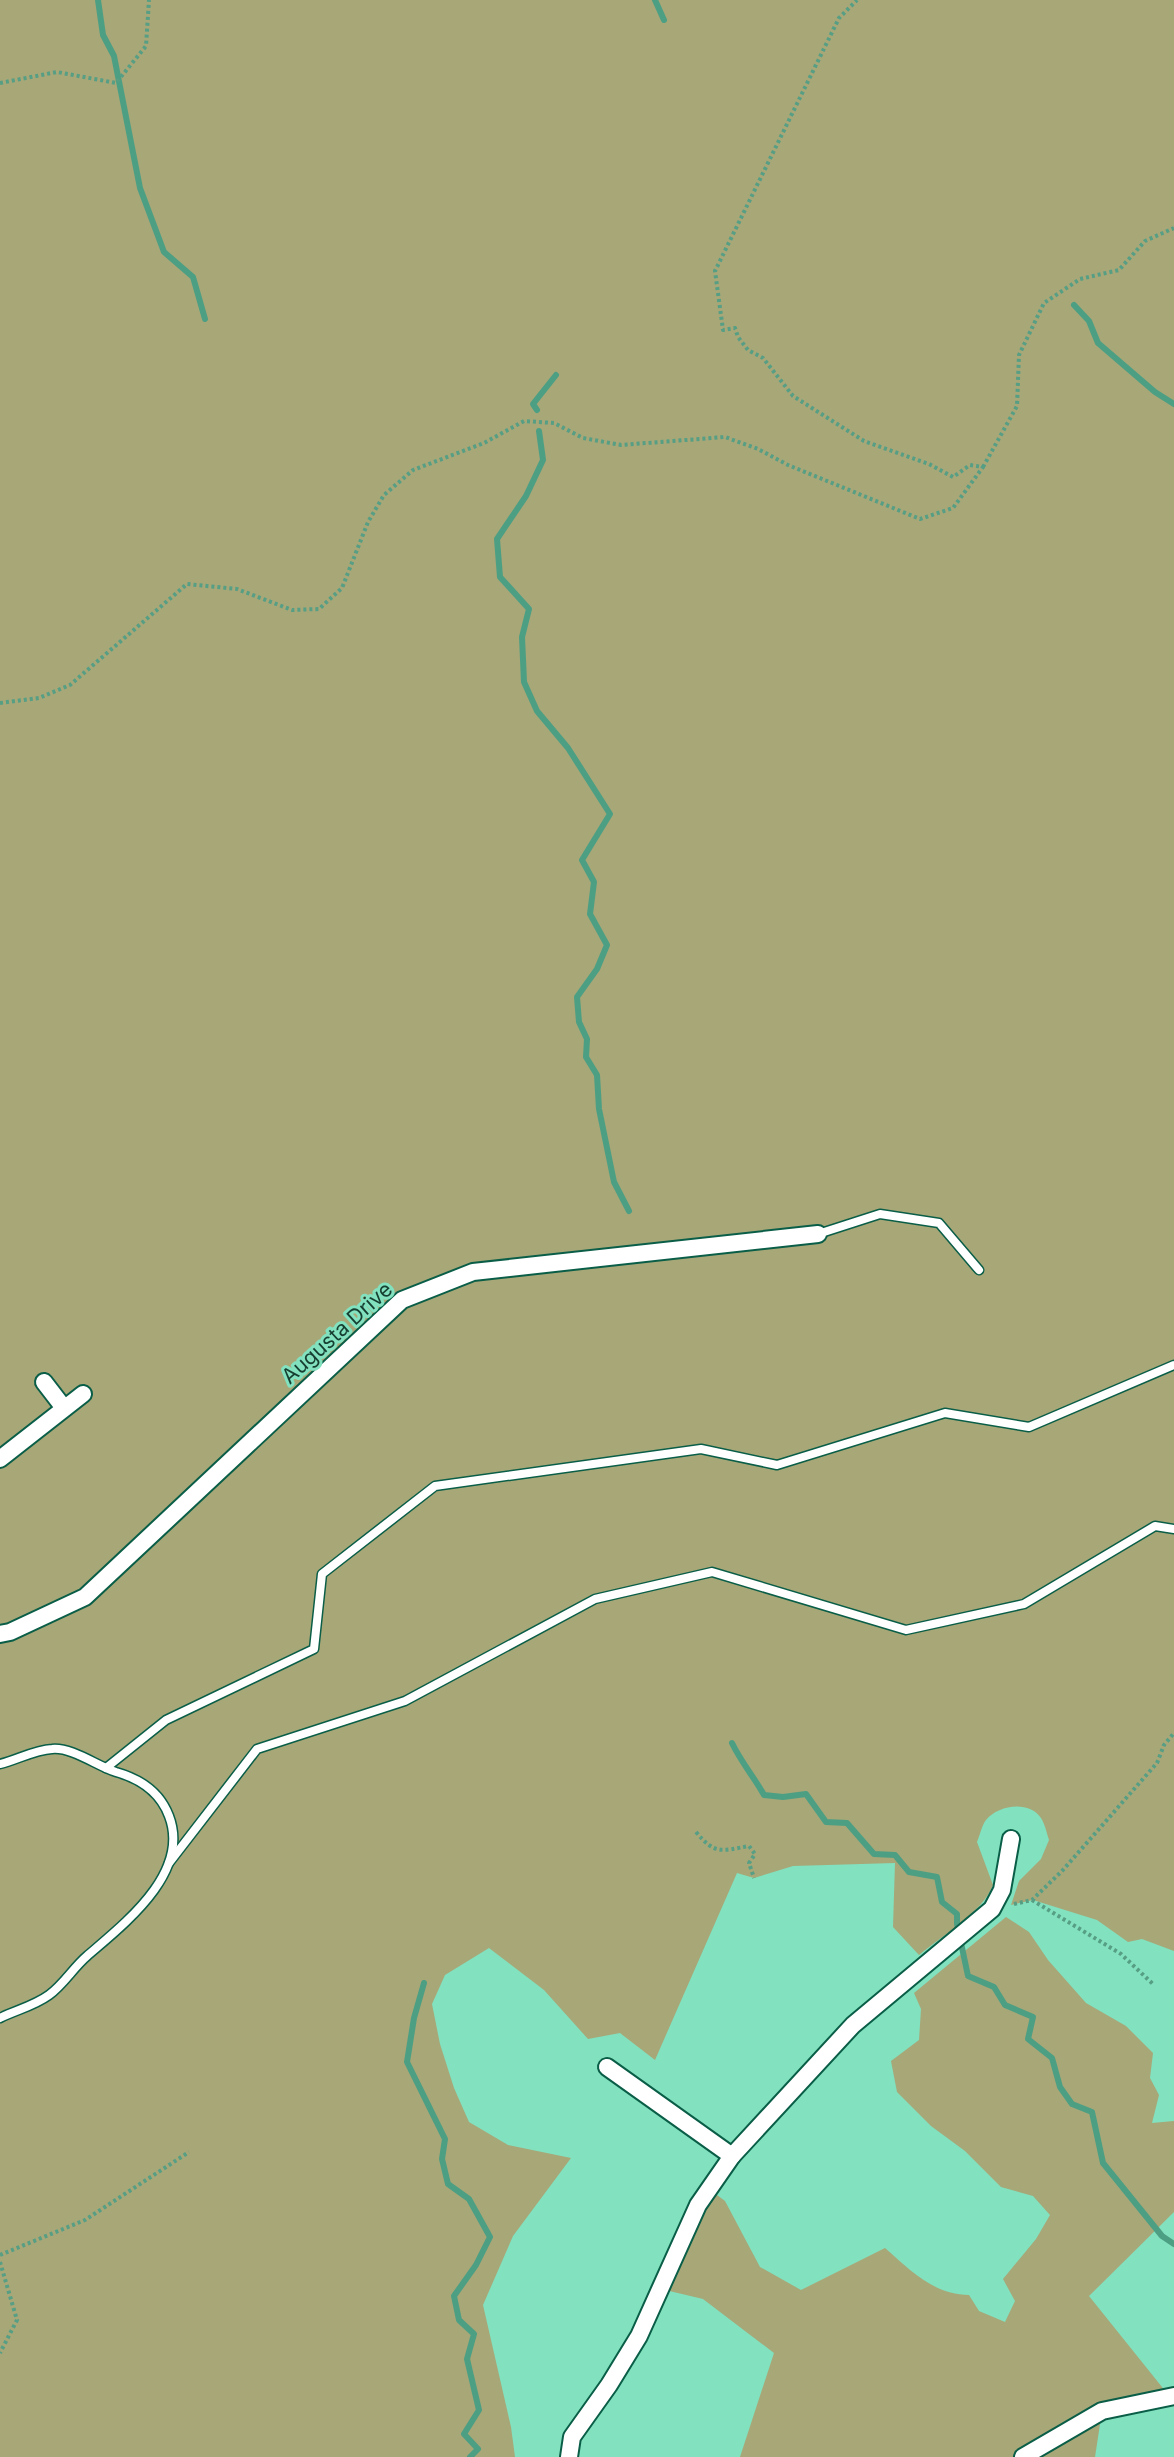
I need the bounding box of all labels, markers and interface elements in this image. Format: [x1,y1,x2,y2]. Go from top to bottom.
street label: Augusta Drive [276,1276,397,1389]

